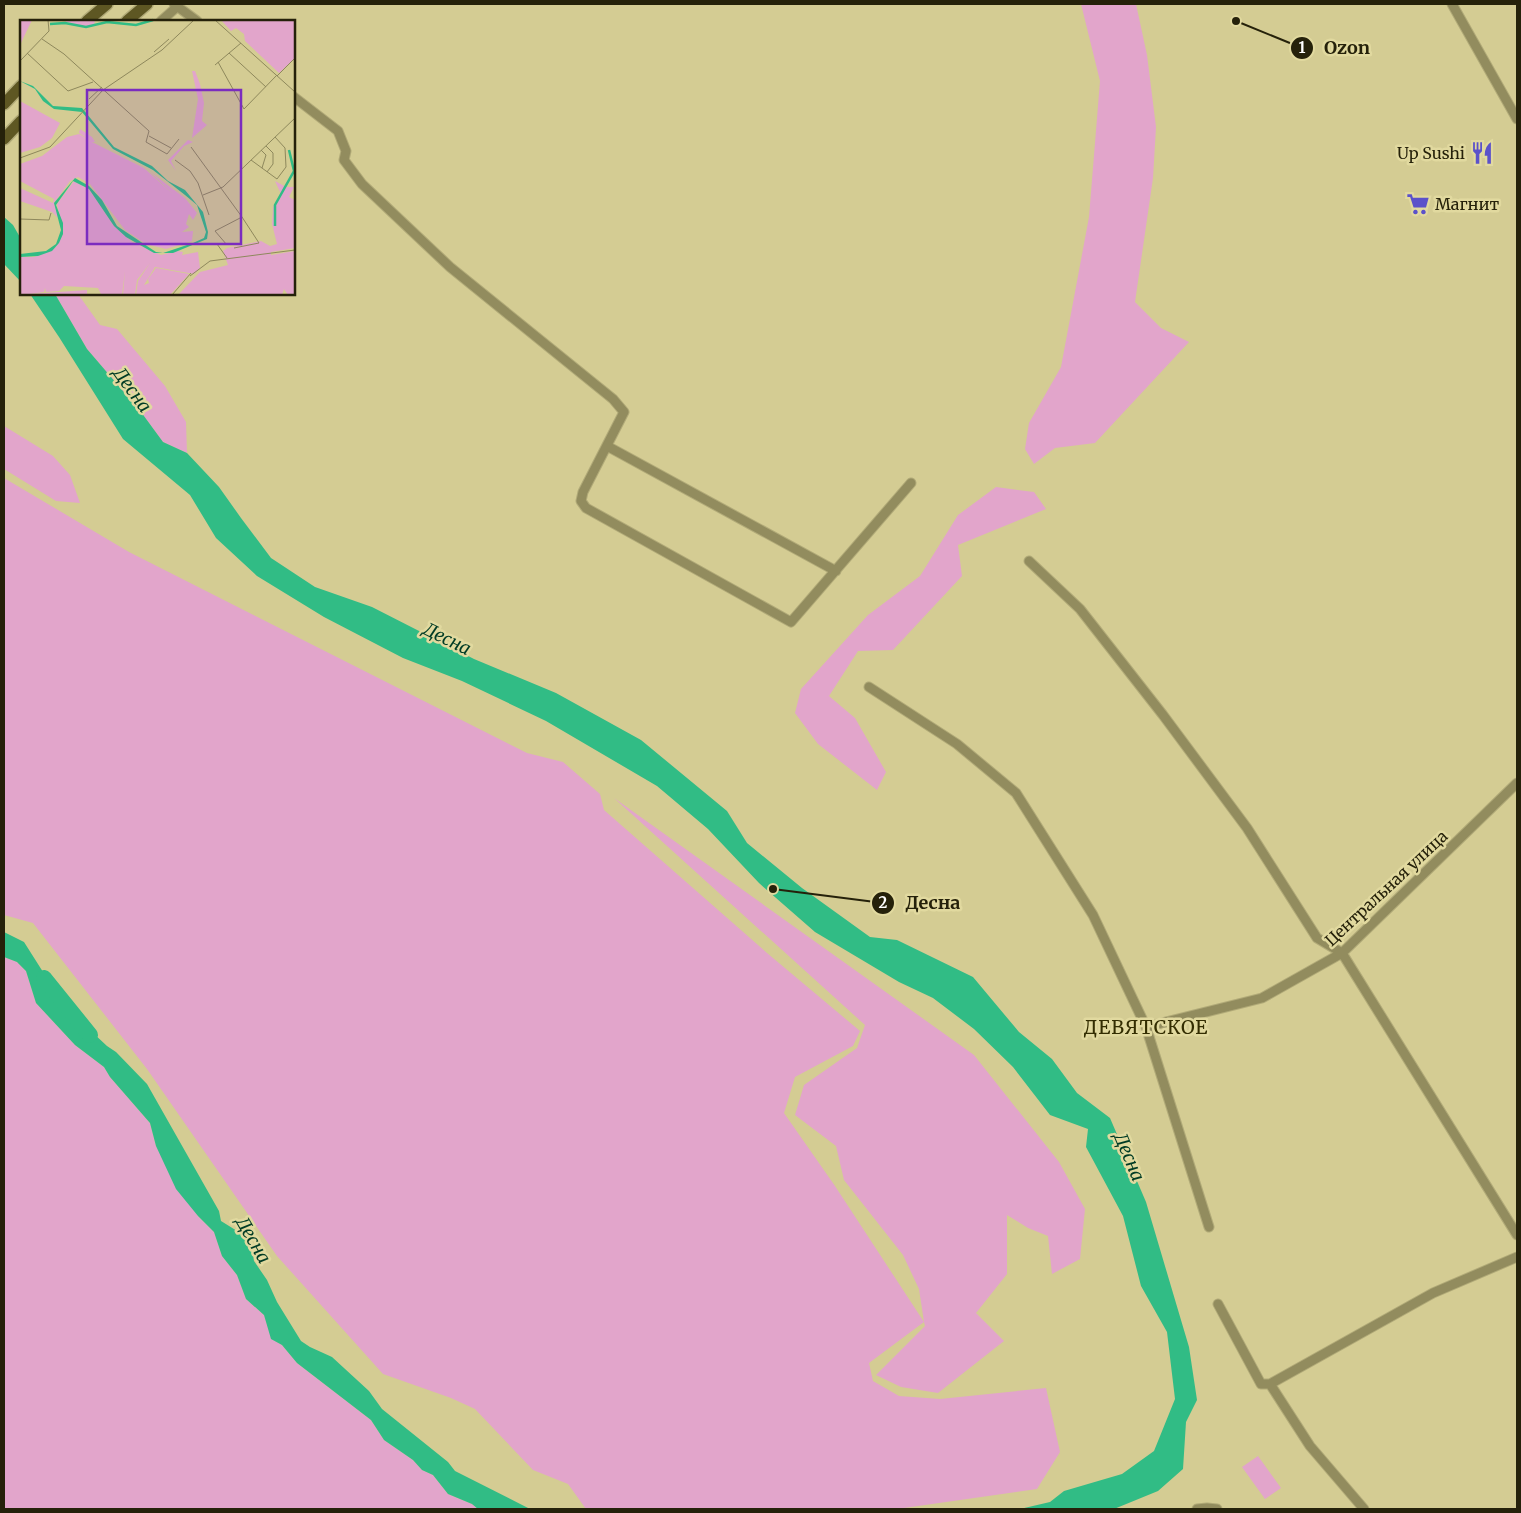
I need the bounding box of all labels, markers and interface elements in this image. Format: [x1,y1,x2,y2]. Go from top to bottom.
inset map [20,20,295,295]
callout: Ozon [1289,32,1380,65]
text: Ozon [1324,36,1370,59]
text: 1 [1299,38,1306,57]
restaurant icon: Up Sushi [1469,140,1495,166]
place label: Up Sushi [1397,143,1465,163]
supermarket icon: Магнит [1405,191,1431,217]
place label: Магнит [1435,194,1500,214]
water label: Десна [107,361,157,417]
water label: Десна [418,616,475,660]
street label: Центральная улица [1320,826,1452,950]
callout: Десна [871,886,971,919]
text: Десна [906,891,960,914]
text: 2 [879,893,888,912]
district label: ДЕВЯТСКОЕ [1084,1015,1208,1039]
water label: Десна [1108,1127,1150,1185]
water label: Десна [230,1210,276,1267]

